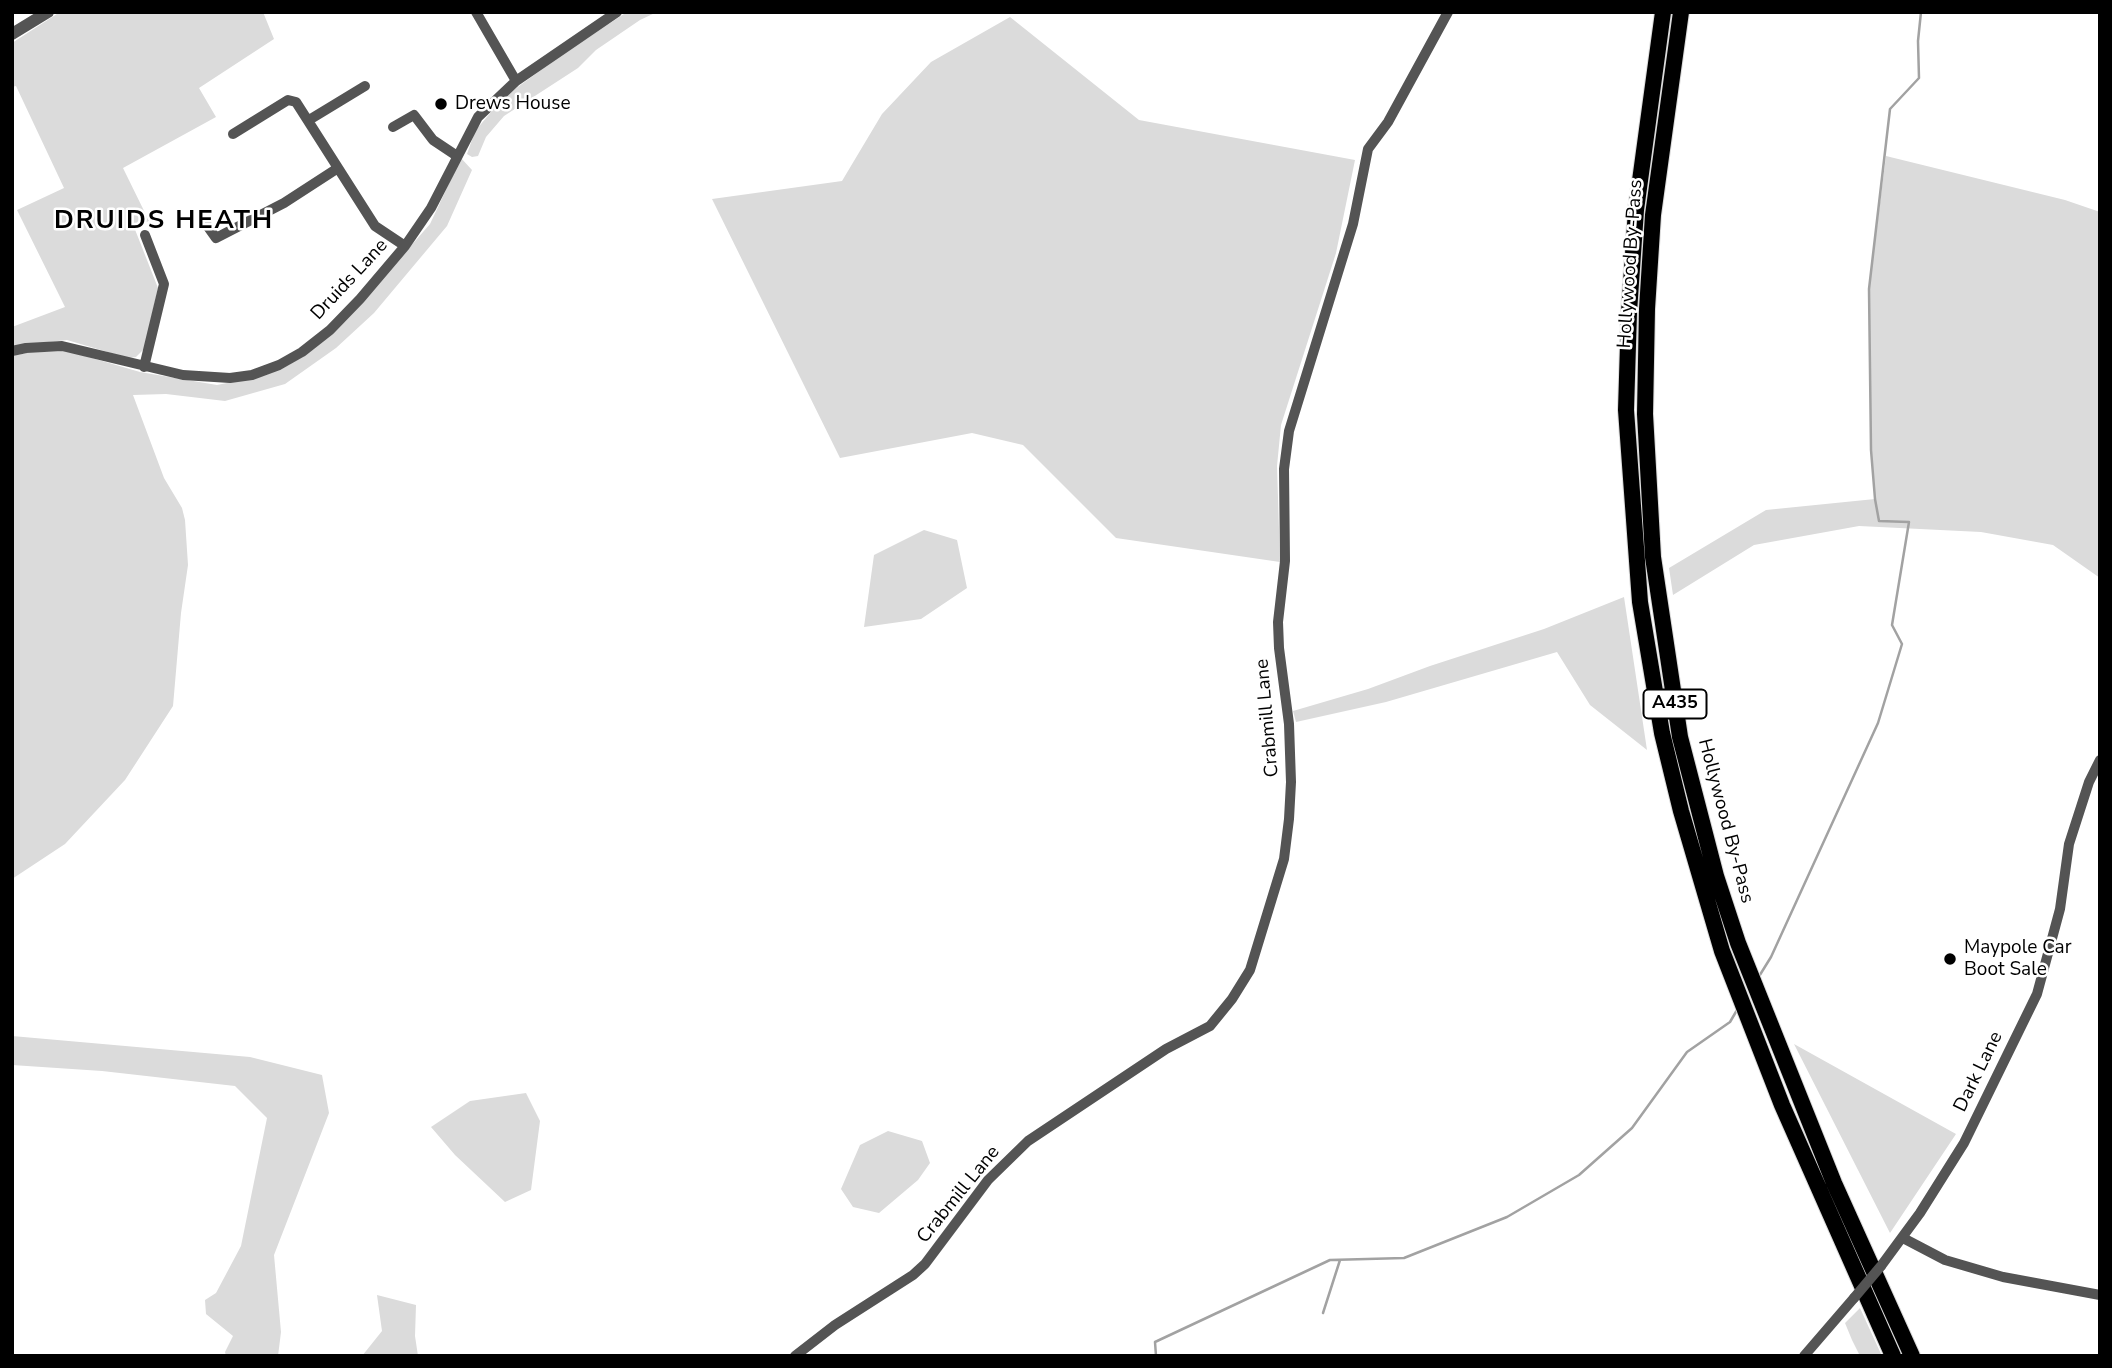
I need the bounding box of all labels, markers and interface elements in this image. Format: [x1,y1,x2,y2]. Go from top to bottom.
place label: Drews House [455,93,571,115]
marker: Drews House [433,96,449,112]
street label: Hollywood By-Pass [1614,179,1648,349]
district label: DRUIDS HEATH [55,206,273,238]
street label: Druids Lane [307,235,393,325]
street label: Crabmill Lane [1251,658,1285,778]
road number: A435 [1644,690,1706,718]
street label: Hollywood By-Pass [1692,736,1758,906]
place label: Maypole Car Boot Sale [1964,937,2071,981]
marker: Maypole Car Boot Sale [1942,951,1958,967]
street label: Dark Lane [1950,1028,2008,1116]
street label: Crabmill Lane [913,1142,1005,1248]

